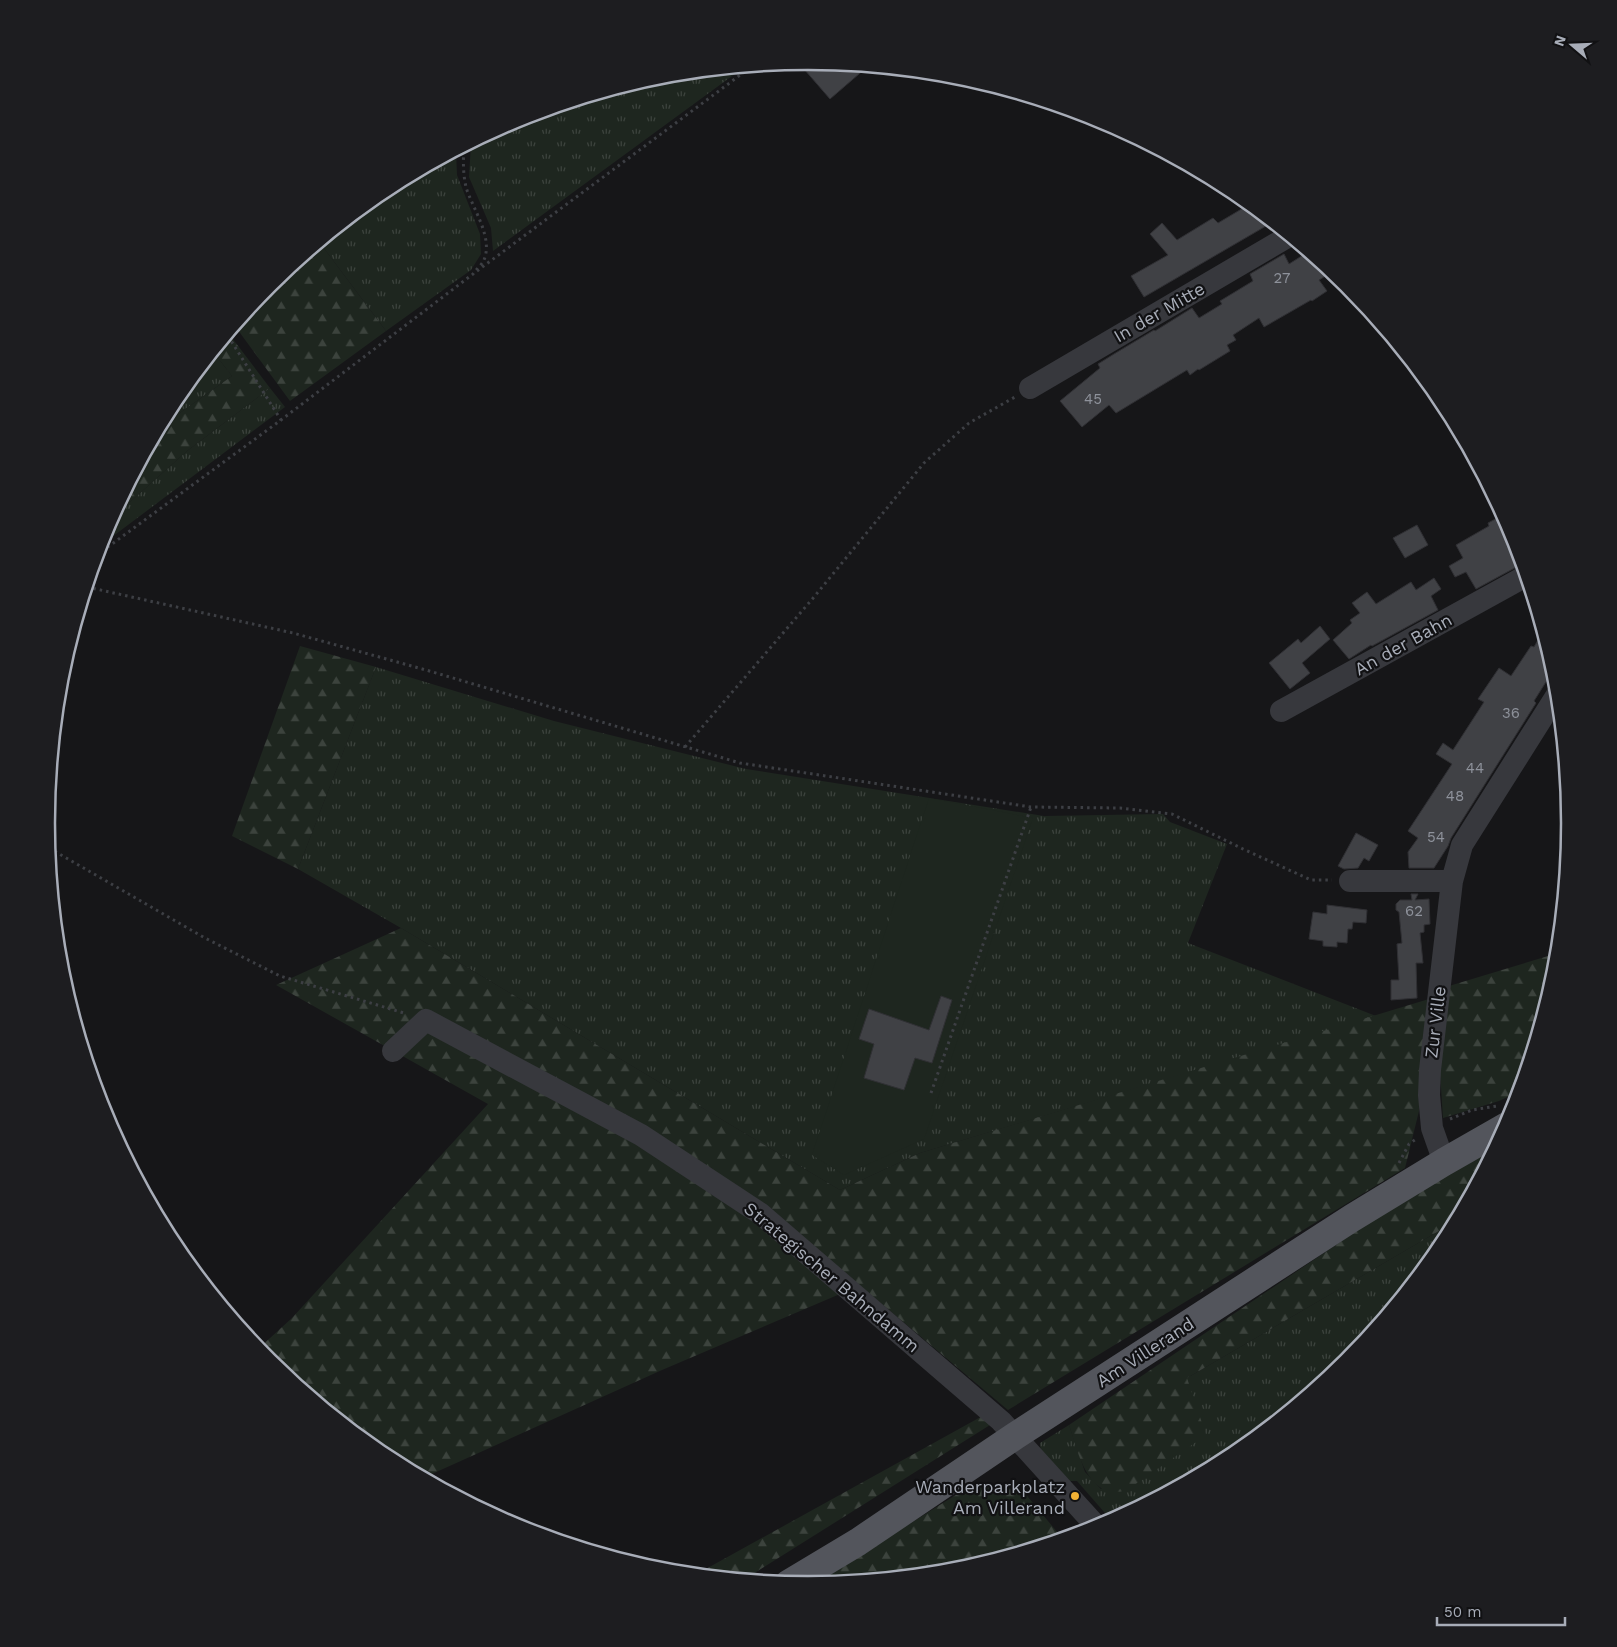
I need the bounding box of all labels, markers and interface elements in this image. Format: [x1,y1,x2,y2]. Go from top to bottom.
north arrow [1547,20,1597,70]
text: N [1550,33,1569,48]
house number: 27 [1274,269,1290,287]
street label: In der Mitte [1110,277,1208,347]
house number: 45 [1084,390,1102,408]
street label: An der Bahn [1351,609,1455,679]
house number: 36 [1502,704,1520,722]
house number: 44 [1466,759,1484,777]
house number: 48 [1446,787,1464,805]
house number: 54 [1427,828,1445,846]
house number: 62 [1405,902,1423,920]
street label: Zur Ville [1420,985,1450,1059]
street label: Strategischer Bahndamm [740,1197,924,1357]
street label: Am Villerand [1092,1313,1198,1391]
place label: Wanderparkplatz Am Villerand [915,1476,1065,1518]
marker: Wanderparkplatz Am Villerand [1069,1490,1081,1502]
scale bar [1437,1594,1564,1626]
text: 50 m [1444,1603,1481,1621]

